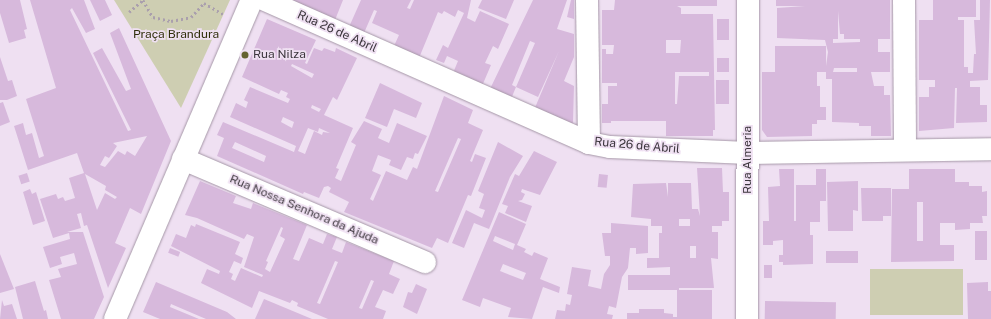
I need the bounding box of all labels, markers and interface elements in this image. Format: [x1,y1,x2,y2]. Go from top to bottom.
street label: Rua 26 de Abril [295,8,379,56]
park label: Praça Brandura [133,28,219,42]
place label: Rua Nilza [253,48,306,62]
marker: Rua Nilza [240,50,250,60]
street label: Rua Almeria [741,126,755,194]
street label: Rua 26 de Abril [594,135,680,157]
street label: Rua Nossa Senhora da Ajuda [227,172,381,248]

